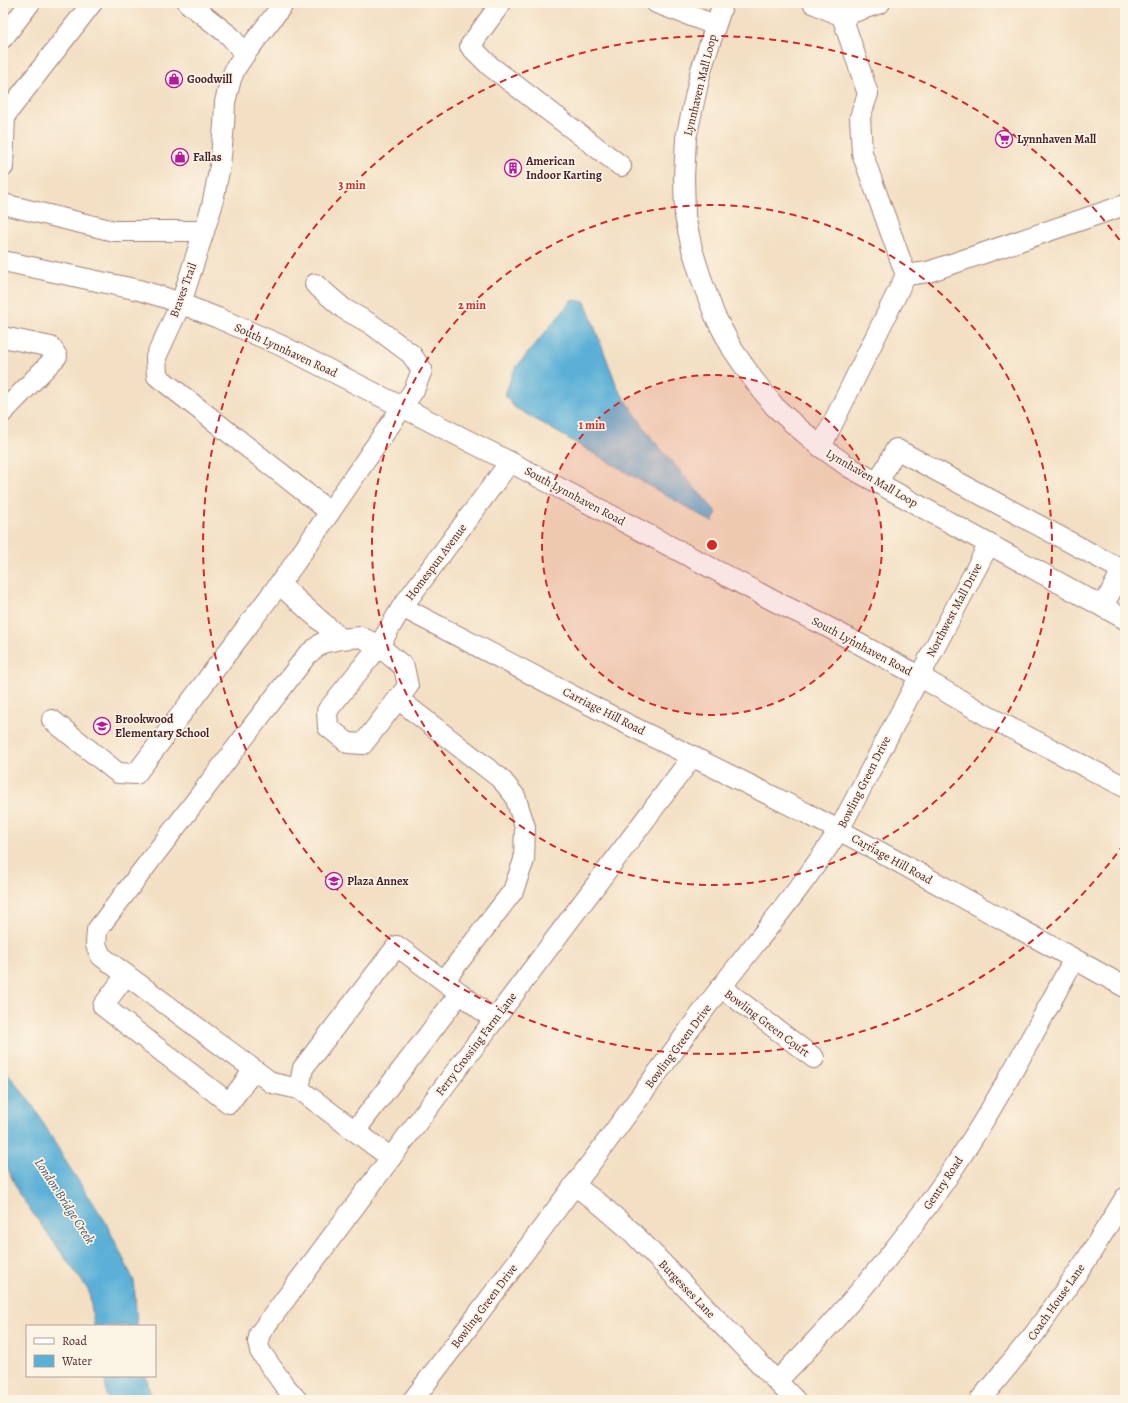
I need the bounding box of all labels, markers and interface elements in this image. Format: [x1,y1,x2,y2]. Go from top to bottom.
street label: Lynnhaven Mall Loop [680,33,720,137]
shop icon: Goodwill [164,69,184,89]
place label: Goodwill [187,71,233,87]
supermarket icon: Lynnhaven Mall [994,129,1014,149]
place label: Lynnhaven Mall [1017,131,1097,147]
shop icon: Fallas [170,147,190,167]
place label: Fallas [193,149,222,165]
place label: American Indoor Karting [525,153,603,183]
building icon: American Indoor Karting [503,158,523,178]
text: 3 min [338,177,366,193]
street label: Braves Trail [166,260,200,320]
text: 2 min [458,297,486,313]
street label: South Lynnhaven Road [232,319,341,381]
text: 1 min [579,417,606,433]
street label: Lynnhaven Mall Loop [823,445,921,511]
street label: South Lynnhaven Road [522,463,629,530]
street label: Homespun Avenue [402,520,470,604]
centre of rings [705,538,719,552]
street label: Northwest Mall Drive [922,560,986,660]
street label: South Lynnhaven Road [809,613,916,680]
street label: Carriage Hill Road [560,683,648,739]
place label: Brookwood Elementary School [115,711,210,741]
school or university icon: Brookwood Elementary School [92,716,112,736]
street label: Bowling Green Drive [834,733,894,831]
street label: Carriage Hill Road [849,830,936,888]
school or university icon: Plaza Annex [324,871,344,891]
place label: Plaza Annex [347,873,408,889]
street label: Bowling Green Court [721,986,813,1060]
street label: Ferry Crossing Farm Lane [432,989,520,1099]
street label: Bowling Green Drive [641,1001,715,1091]
street label: Gentry Road [919,1153,967,1213]
water label: London Bridge Creek [31,1155,99,1247]
street label: Burgesses Lane [655,1256,719,1322]
street label: Coach House Lane [1024,1260,1088,1344]
street label: Bowling Green Drive [447,1261,521,1351]
legend [26,1325,156,1377]
text: Road [62,1333,88,1349]
text: Water [61,1353,92,1369]

